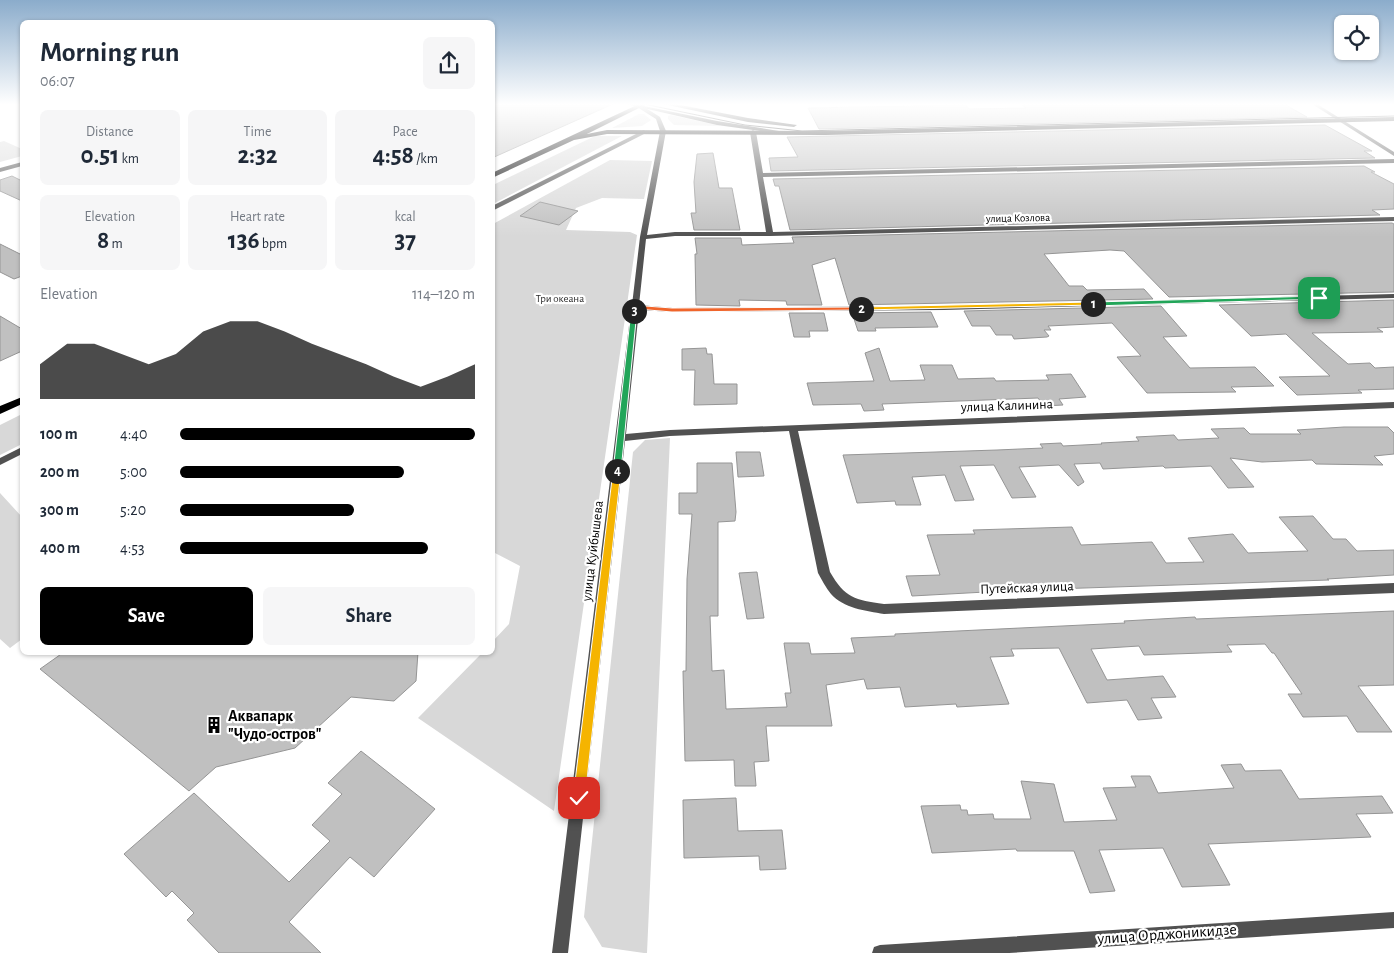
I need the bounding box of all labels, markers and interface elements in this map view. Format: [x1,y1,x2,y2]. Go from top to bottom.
map controls [1334,15,1379,60]
button: locate [1334,15,1379,60]
button: share [423,37,475,89]
text: Morning run [40,39,180,67]
text: 06:07 [40,73,75,89]
text: Distance [86,125,134,139]
text: Time [244,125,271,139]
text: Pace [393,125,418,139]
text: 0.51 [81,143,119,168]
text: 2:32 [237,143,278,168]
text: 4:58 [372,143,414,168]
text: km [119,152,139,166]
text: /km [414,152,438,166]
text: Elevation [85,210,135,224]
text: Heart rate [230,210,285,224]
text: kcal [394,210,416,224]
street label: улица Козлова [985,212,1050,224]
text: 8 [97,228,109,253]
text: 136 [228,228,260,253]
text: 37 [394,228,416,253]
text: m [109,237,123,251]
text: bpm [260,237,287,251]
pin [1298,277,1340,319]
icon: arrive [1305,284,1333,312]
text: Elevation [40,286,98,302]
text: 114–120 m [412,286,475,302]
pin: 1 [1080,292,1106,316]
park label: Три океана [536,293,584,304]
pin: 2 [848,296,874,322]
text: 1 [1091,297,1096,311]
pin: 3 [622,298,646,324]
text: 2 [858,302,865,316]
text: 3 [631,304,638,318]
street label: улица Калинина [960,397,1054,415]
text: 100 m [40,426,78,442]
text: 4:40 [120,426,148,442]
pin: 4 [604,458,630,484]
text: 200 m [40,464,80,480]
text: 5:00 [120,464,147,480]
text: 4 [614,464,621,478]
street label: улица Куйбышева [580,499,606,603]
text: 300 m [40,502,79,518]
text: 5:20 [120,502,146,518]
text: 400 m [40,540,80,556]
text: 4:53 [120,540,145,556]
street label: Путейская улица [980,579,1075,597]
button: Save [40,587,253,645]
button: Share [263,587,475,645]
place label: Аквапарк "Чудо-остров" [228,708,322,743]
building icon: Аквапарк "Чудо-остров" [204,715,224,735]
pin [558,777,600,819]
icon: check [565,784,593,812]
street label: улица Орджоникидзе [1096,921,1237,948]

